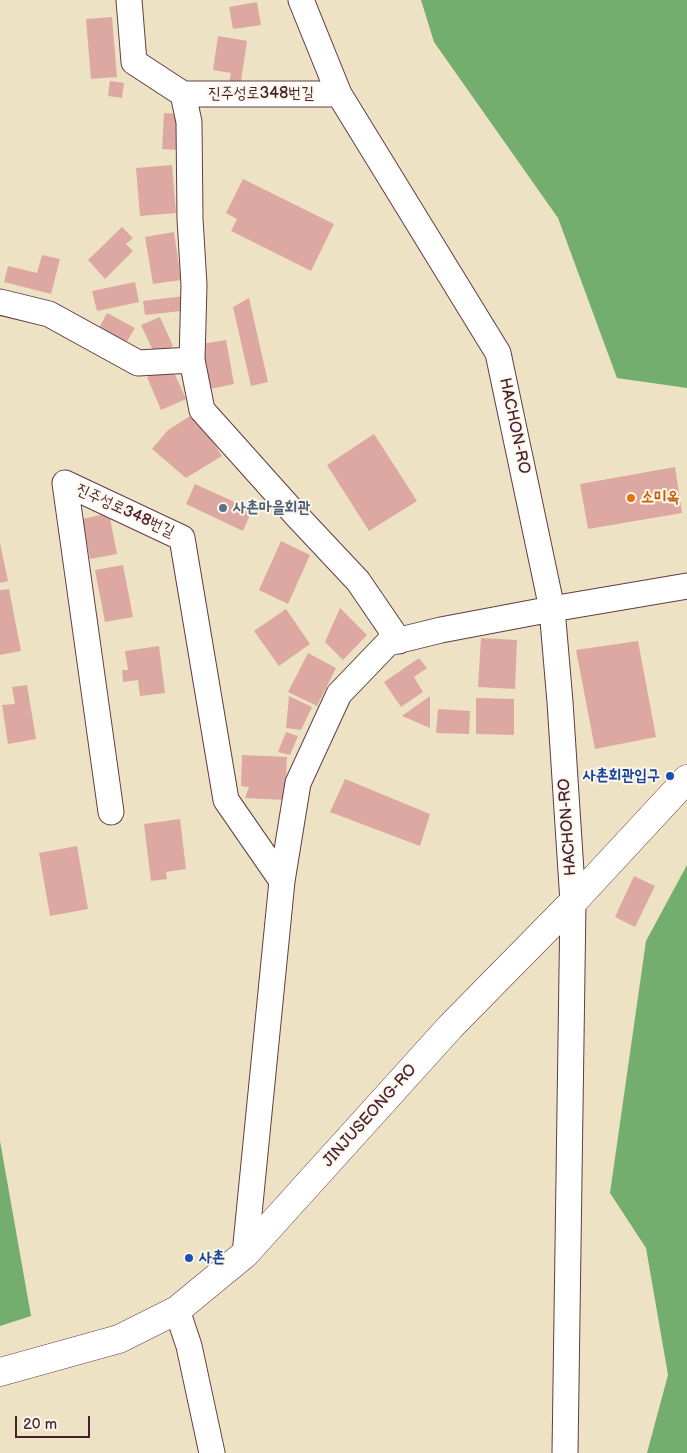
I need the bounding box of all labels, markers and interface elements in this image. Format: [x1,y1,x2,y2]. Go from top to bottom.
street label: 진주성로348번길 [208,84,314,104]
street label: HACHON-RO [494,376,534,476]
street label: 진주성로348번길 [73,480,177,542]
place label: 소미옥 [641,488,680,508]
marker: 소미옥 [625,492,637,504]
place label: 사촌마을회관 [233,498,310,518]
marker: 사촌마을회관 [217,502,229,514]
place label: 사촌회관입구 [583,766,660,786]
marker: 사촌회관입구 [664,770,676,782]
street label: HACHON-RO [555,778,581,876]
street label: JINJUSEONG-RO [319,1061,421,1171]
place label: 사촌 [199,1248,225,1268]
marker: 사촌 [183,1252,195,1264]
scale bar [18,1406,92,1438]
text: 20 m [23,1415,57,1434]

